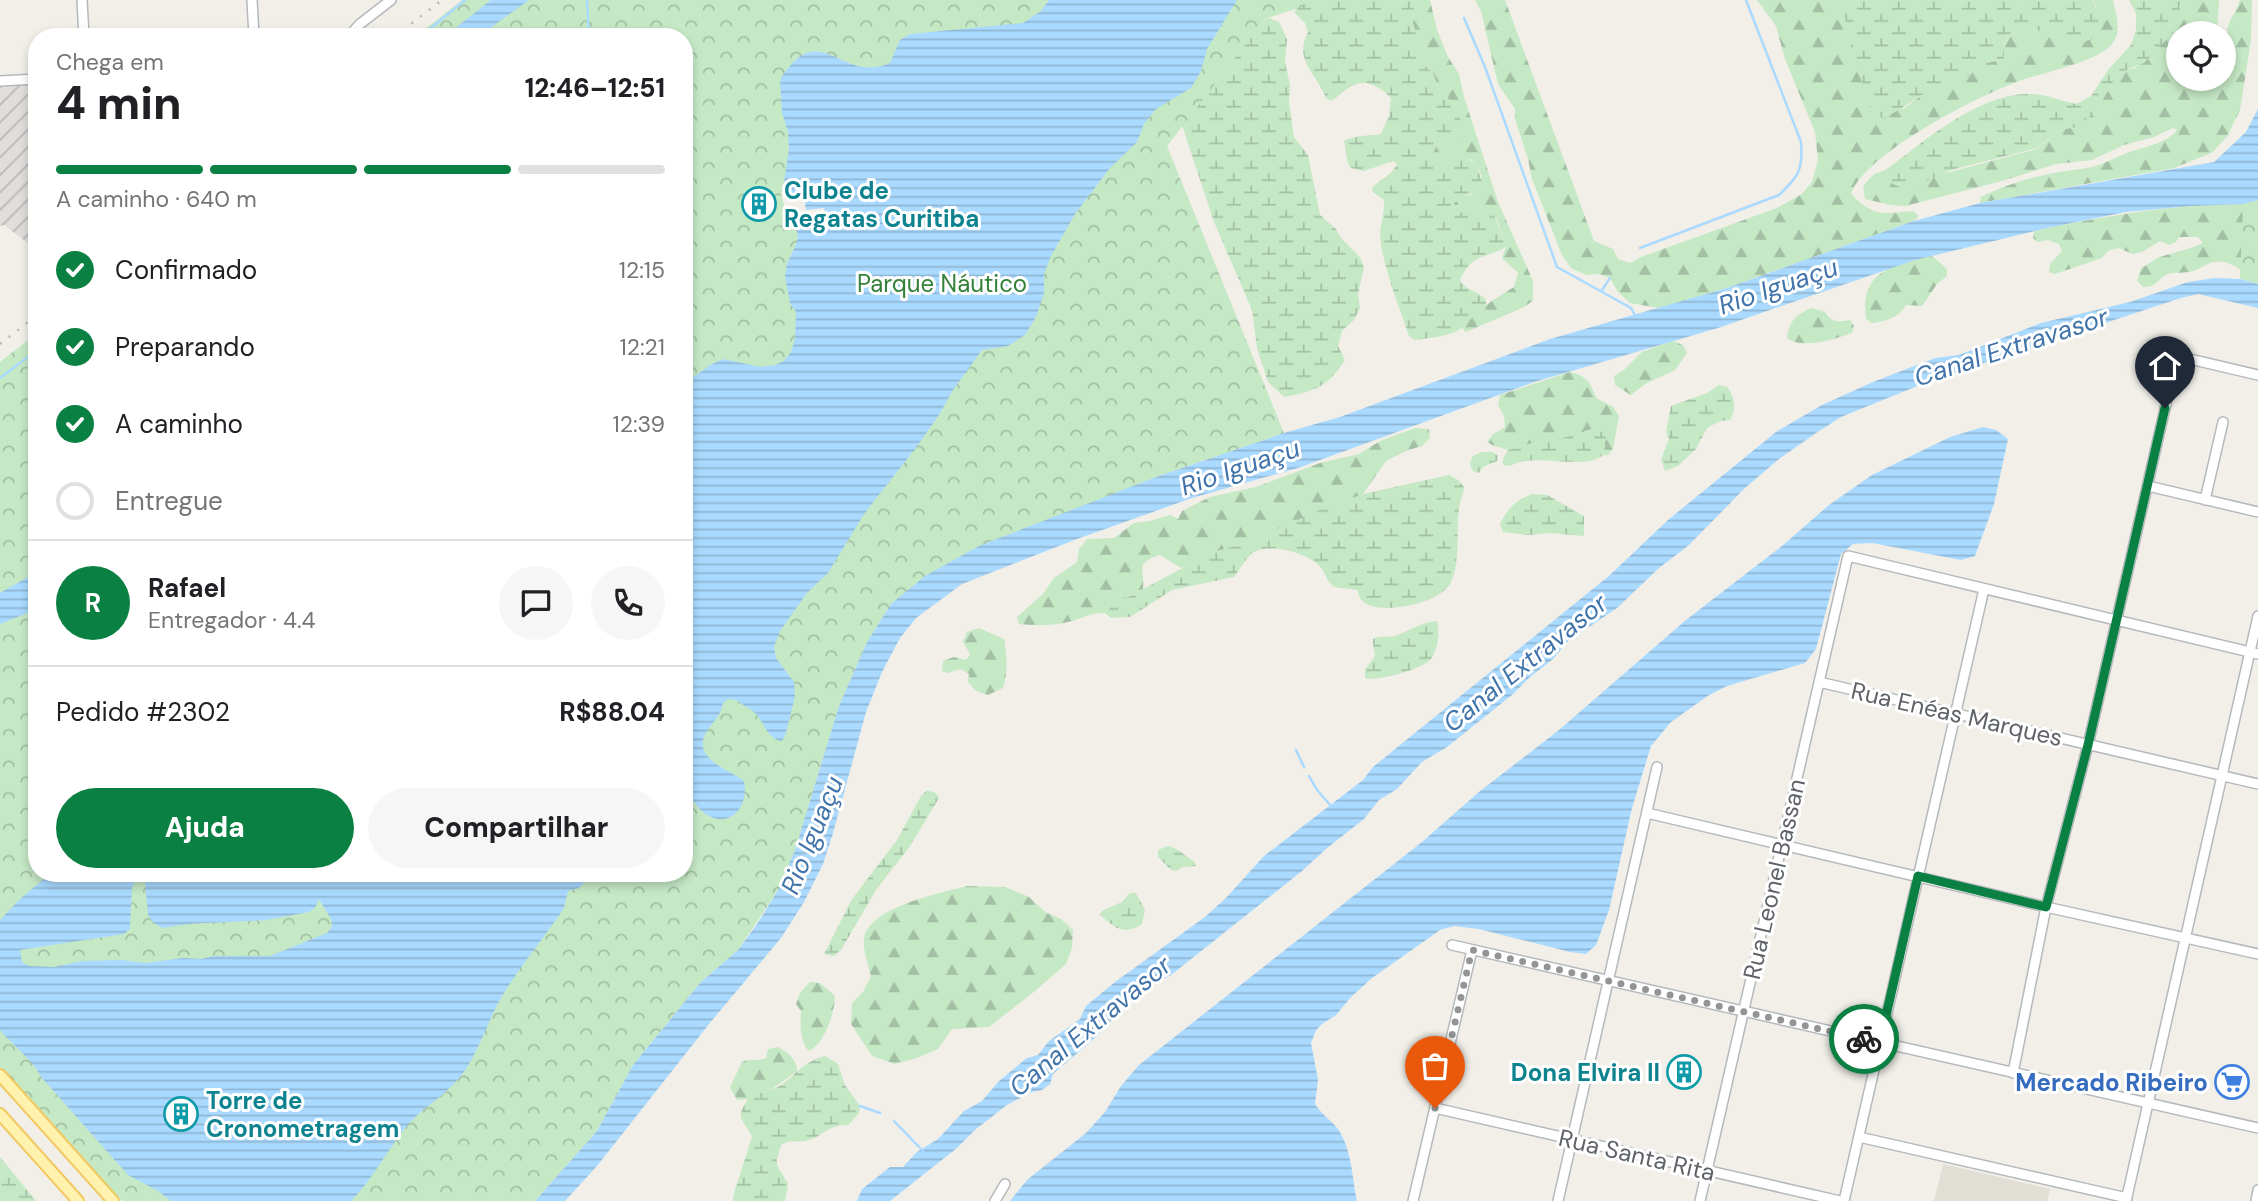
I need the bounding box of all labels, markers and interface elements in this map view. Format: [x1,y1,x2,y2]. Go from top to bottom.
map controls [2166,21,2236,91]
button: locate [2166,21,2236,91]
text: Chega em [56,47,164,77]
text: 12:46–12:51 [525,71,665,105]
text: 4 min [56,73,182,133]
place label: Clube de Regatas Curitiba [784,175,979,234]
text: A caminho · 640 m [56,184,257,214]
building icon: Clube de Regatas Curitiba [740,185,778,223]
water label: Rio Iguaçu [1714,250,1842,322]
icon: check [56,251,94,289]
text: Confirmado [115,253,257,287]
text: 12:15 [619,255,665,285]
park label: Parque Náutico [857,268,1027,299]
water label: Canal Extravasor [1910,299,2114,394]
icon: check [56,328,94,366]
text: Preparando [115,330,255,364]
text: 12:21 [620,332,665,362]
pin [2135,336,2195,408]
icon: home [2146,347,2184,385]
icon: check [56,405,94,443]
text: A caminho [115,407,243,441]
text: 12:39 [613,409,665,439]
water label: Rio Iguaçu [1176,431,1304,503]
text: Entregue [115,484,223,518]
button: chat [499,566,573,640]
button: phone [591,566,665,640]
text: Rafael [148,571,226,605]
water label: Canal Extravasor [1436,585,1615,740]
text: R [85,586,101,620]
text: Entregador · 4.4 [148,605,315,635]
street label: Rua Enéas Marques [1848,675,2066,753]
text: Pedido #2302 [56,695,230,729]
text: R$88.04 [559,695,665,729]
water label: Rio Iguaçu [773,771,851,899]
street label: Rua Leonel Bassan [1736,776,1812,982]
button: Ajuda [56,788,354,868]
button: Compartilhar [368,788,665,868]
water label: Canal Extravasor [1002,947,1179,1104]
courier [1829,1004,1899,1074]
icon: bike [1845,1020,1883,1058]
pin [1405,1036,1465,1108]
icon: bag [1416,1047,1454,1085]
building icon: Dona Elvira II [1665,1053,1703,1091]
place label: Dona Elvira II [1511,1057,1660,1088]
supermarket icon: Mercado Ribeiro [2213,1063,2251,1101]
place label: Mercado Ribeiro [2015,1067,2208,1098]
place label: Torre de Cronometragem [206,1085,399,1144]
building icon: Torre de Cronometragem [162,1095,200,1133]
street label: Rua Santa Rita [1556,1122,1718,1188]

